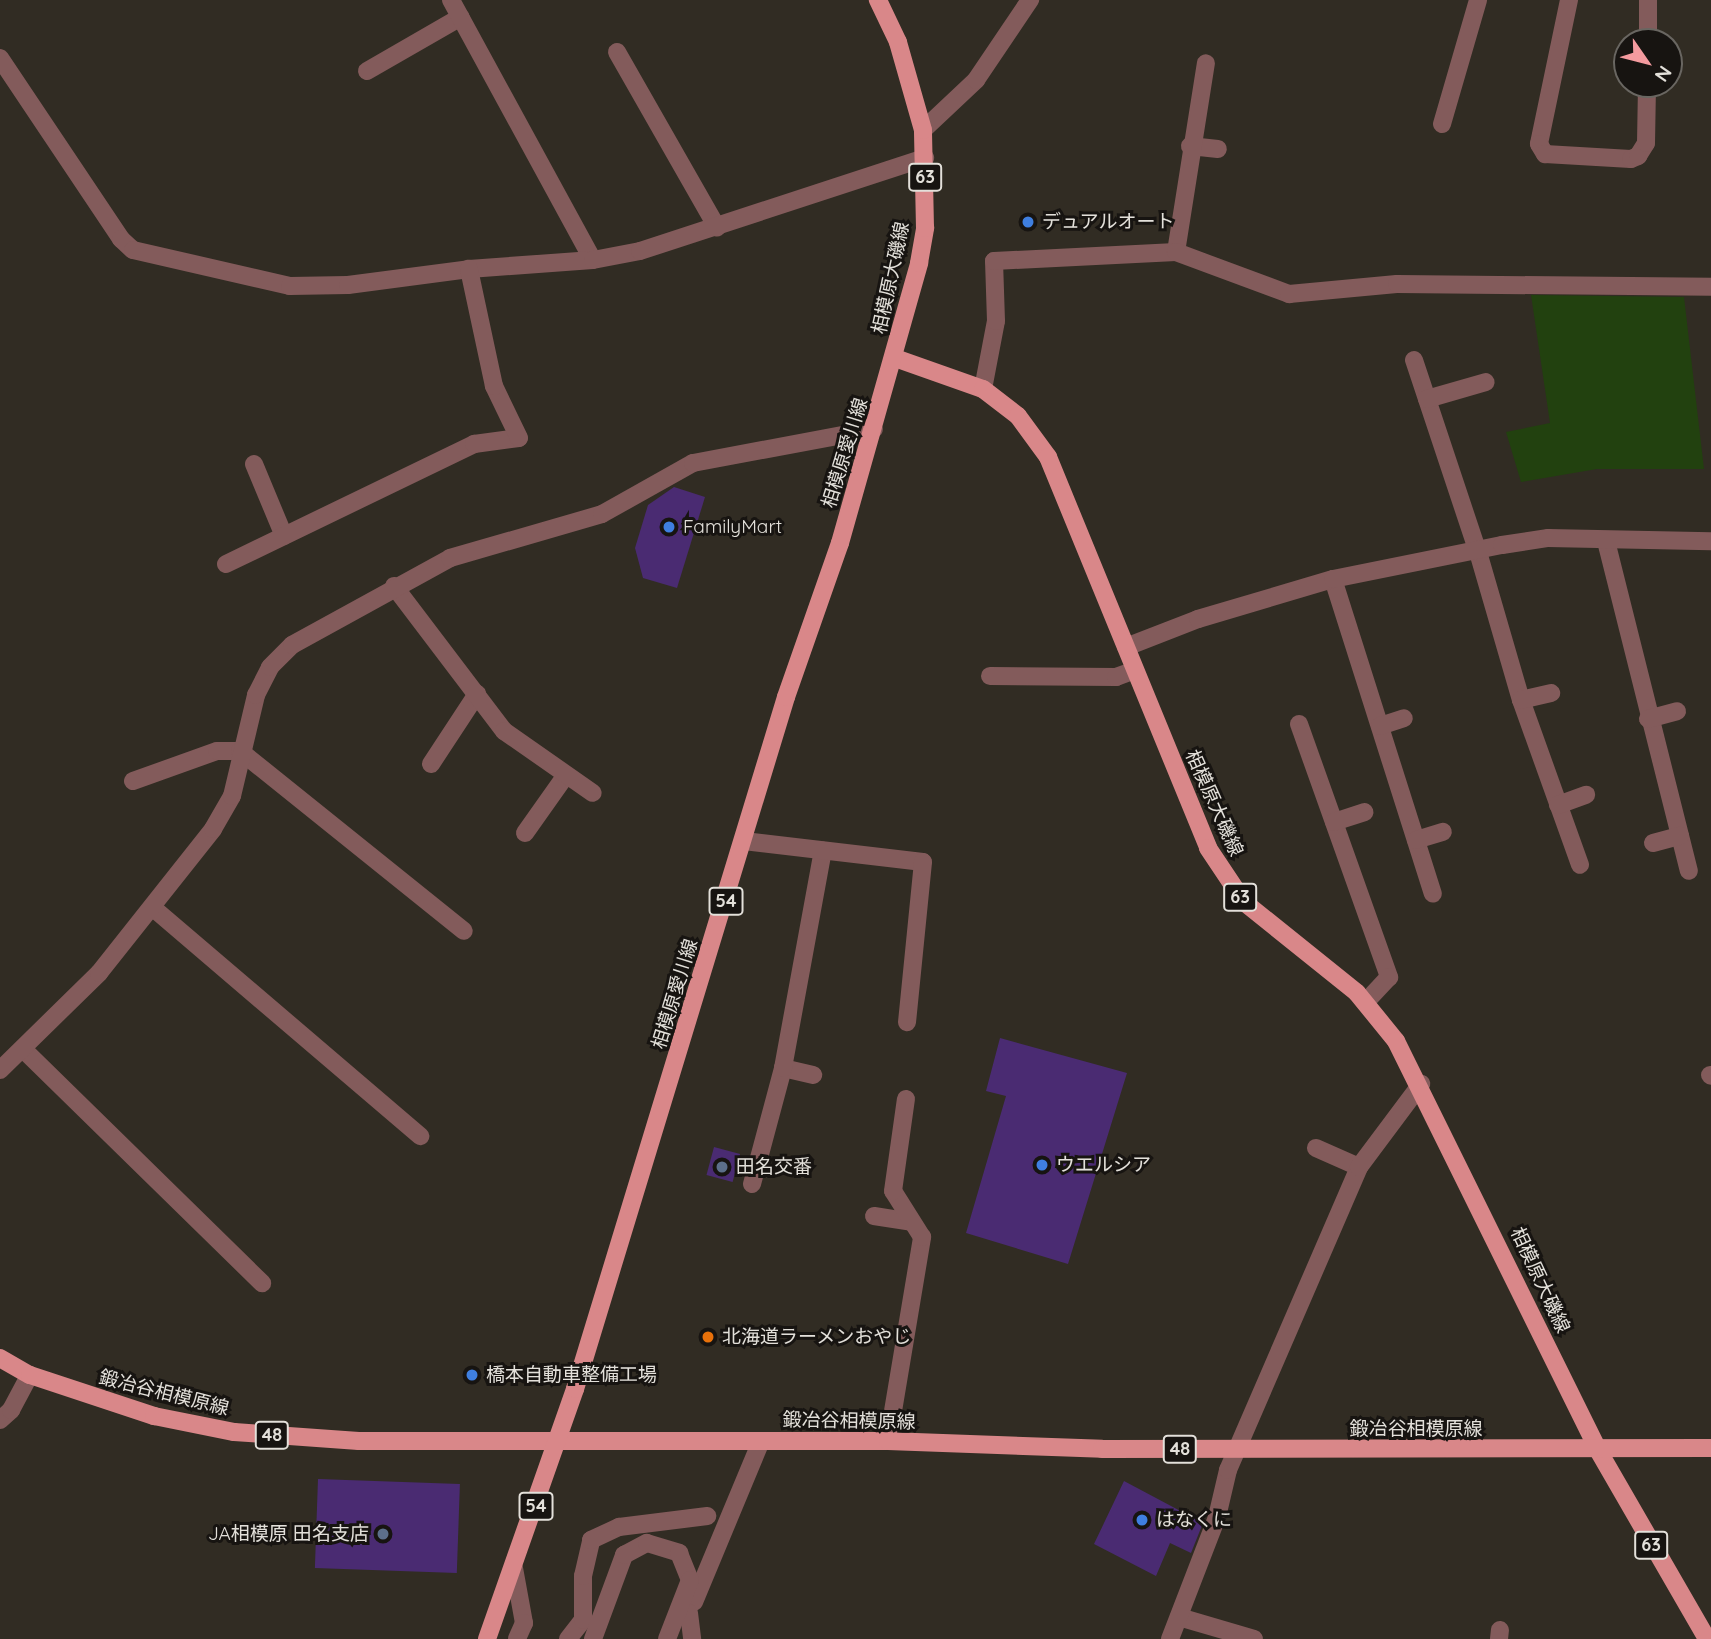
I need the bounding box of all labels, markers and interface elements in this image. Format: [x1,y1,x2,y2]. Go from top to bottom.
north arrow [1613,28,1683,98]
text: N [1650,61,1677,87]
road number: 63 [908,162,942,192]
place label: デュアルオート [1042,211,1175,233]
marker: デュアルオート [1020,214,1036,230]
street label: 相模原大磯線 [868,220,914,336]
street label: 相模原愛川線 [817,395,873,511]
place label: FamilyMart [683,516,782,538]
marker: FamilyMart [661,519,677,535]
street label: 相模原大磯線 [1180,746,1248,860]
road number: 63 [1222,882,1258,912]
road number: 54 [708,887,744,916]
street label: 相模原愛川線 [647,936,703,1052]
place label: ウエルシア [1056,1154,1151,1176]
place label: 田名交番 [736,1156,812,1178]
marker: ウエルシア [1034,1157,1050,1173]
marker: 田名交番 [714,1159,730,1175]
street label: 相模原大磯線 [1506,1224,1574,1336]
place label: 北海道ラーメンおやじ [722,1326,912,1348]
marker: 北海道ラーメンおやじ [700,1329,716,1345]
place label: 橋本自動車整備工場 [486,1364,657,1386]
street label: 鍛冶谷相模原線 [97,1366,231,1420]
marker: 橋本自動車整備工場 [464,1367,480,1383]
street label: 鍛冶谷相模原線 [782,1408,916,1434]
street label: 鍛冶谷相模原線 [1350,1418,1482,1440]
road number: 48 [254,1420,290,1450]
road number: 48 [1162,1434,1198,1464]
road number: 54 [518,1492,554,1520]
place label: はなくに [1156,1509,1232,1531]
marker: はなくに [1134,1512,1150,1528]
place label: JA相模原 田名支店 [208,1523,369,1545]
marker: JA相模原 田名支店 [375,1526,391,1542]
road number: 63 [1634,1530,1668,1560]

